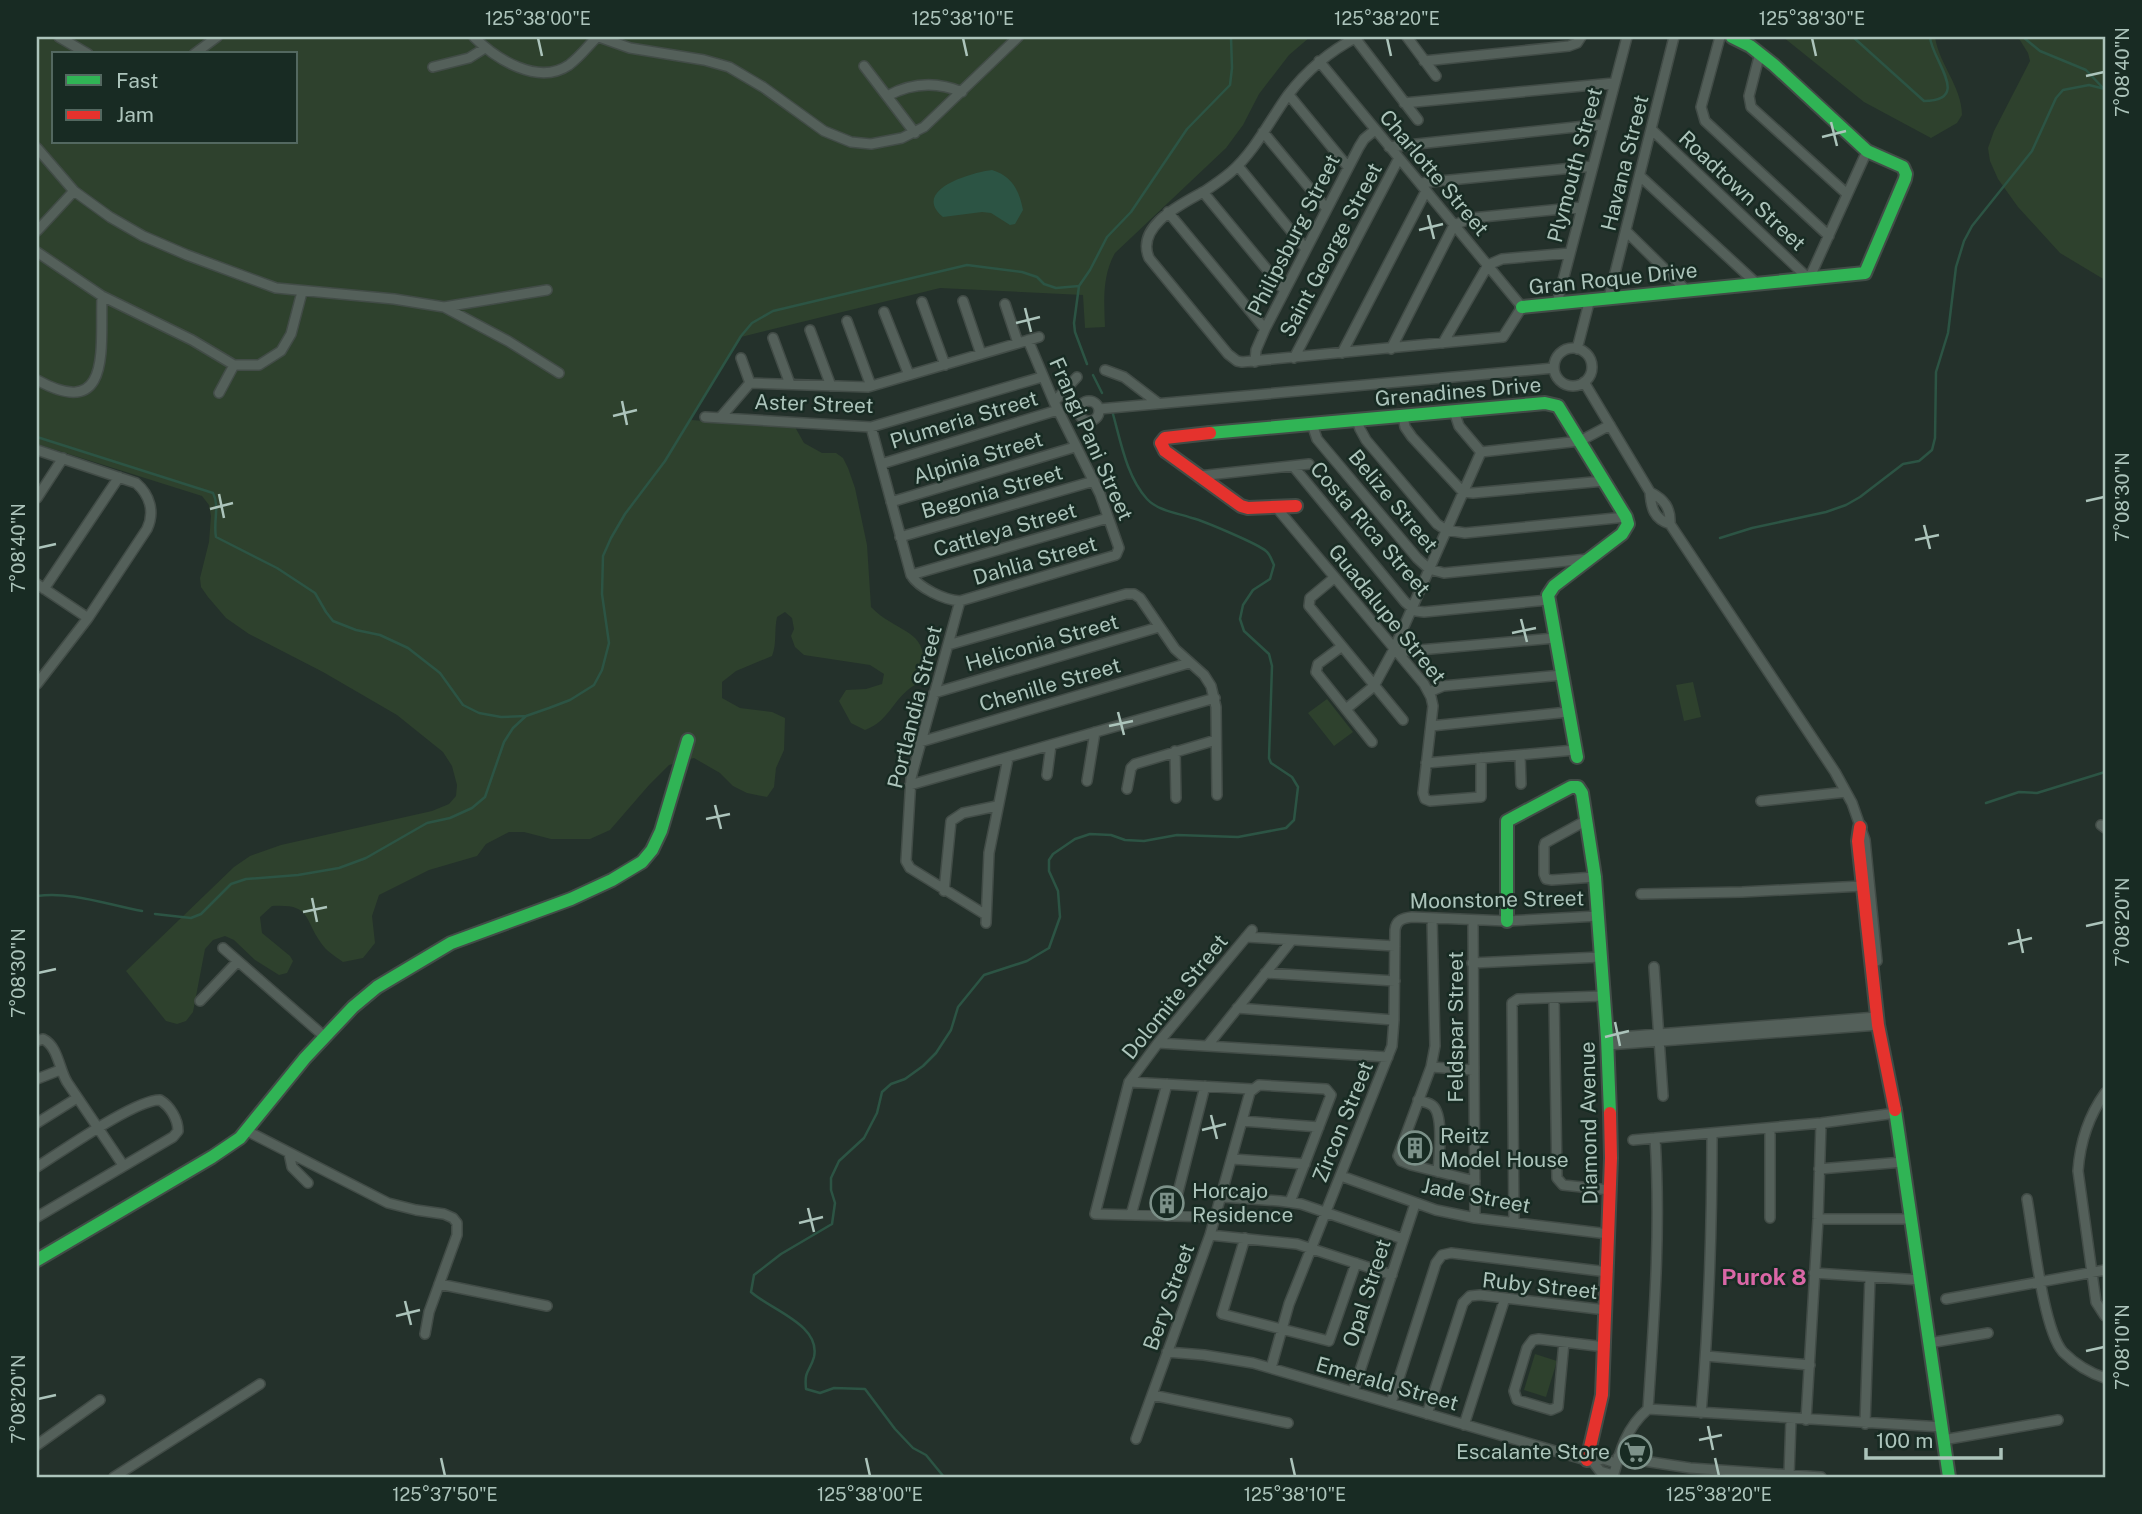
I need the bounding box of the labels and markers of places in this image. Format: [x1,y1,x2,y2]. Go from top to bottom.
place label: Reitz Model House [1440,1123,1569,1172]
building icon: Reitz Model House [1396,1129,1434,1167]
place label: Horcajo Residence [1192,1178,1293,1227]
building icon: Horcajo Residence [1148,1184,1186,1222]
supermarket icon: Escalante Store [1616,1433,1654,1471]
place label: Escalante Store [1456,1439,1610,1464]

